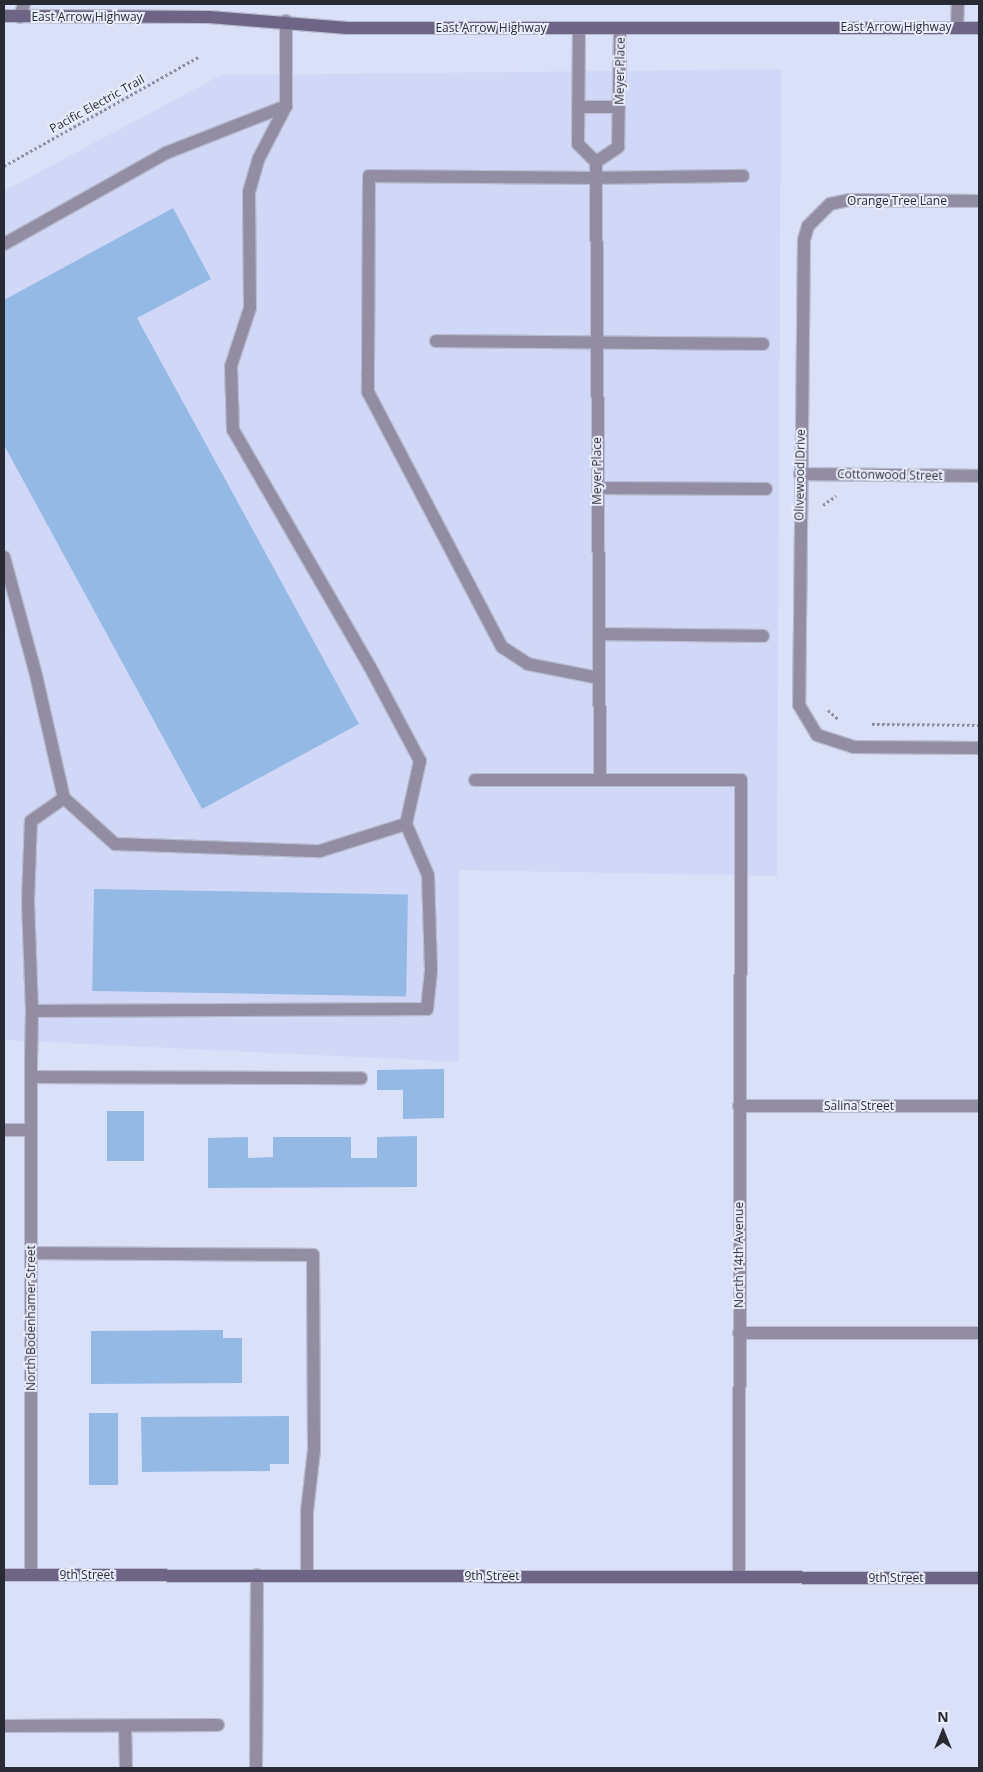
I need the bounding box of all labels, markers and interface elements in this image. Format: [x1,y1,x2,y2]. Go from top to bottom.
street label: East Arrow Highway [31,10,143,24]
street label: East Arrow Highway [840,20,952,34]
street label: East Arrow Highway [435,21,547,35]
street label: Meyer Place [612,37,628,105]
street label: Pacific Electric Trail [47,72,147,136]
street label: Orange Tree Lane [847,194,947,208]
street label: Olivewood Drive [792,429,808,521]
street label: Meyer Place [590,437,604,505]
street label: Cottonwood Street [837,467,943,483]
street label: Salina Street [824,1099,894,1113]
street label: North 14th Avenue [732,1202,746,1308]
street label: North Bodenhamer Street [24,1245,38,1391]
street label: 9th Street [59,1568,115,1582]
street label: 9th Street [464,1569,520,1583]
street label: 9th Street [868,1571,924,1585]
north arrow [918,1707,968,1757]
text: N [937,1707,949,1726]

